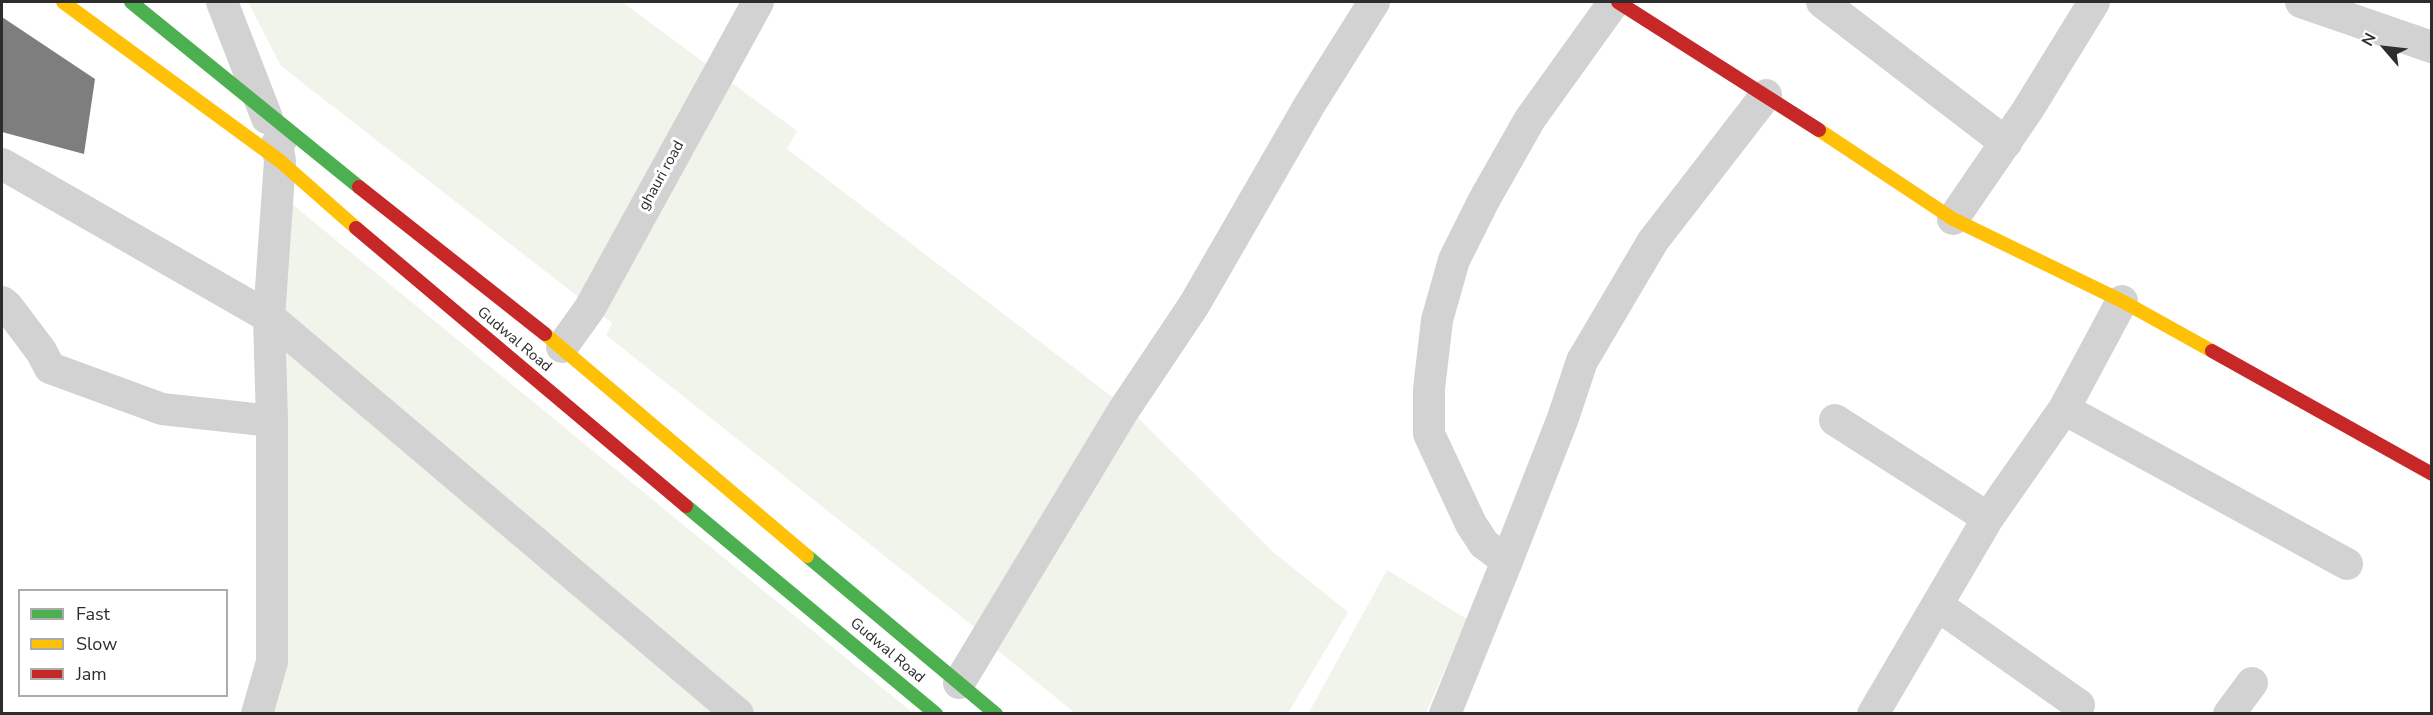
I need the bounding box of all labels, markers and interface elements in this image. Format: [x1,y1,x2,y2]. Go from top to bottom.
north arrow [2355,18,2415,78]
text: N [2357,29,2382,50]
street label: ghauri road [636,138,688,214]
street label: Gudwal Road [473,304,555,376]
legend [18,589,228,697]
text: Fast [76,602,110,626]
street label: Gudwal Road [846,615,928,687]
text: Slow [76,632,117,656]
text: Jam [76,662,107,686]

